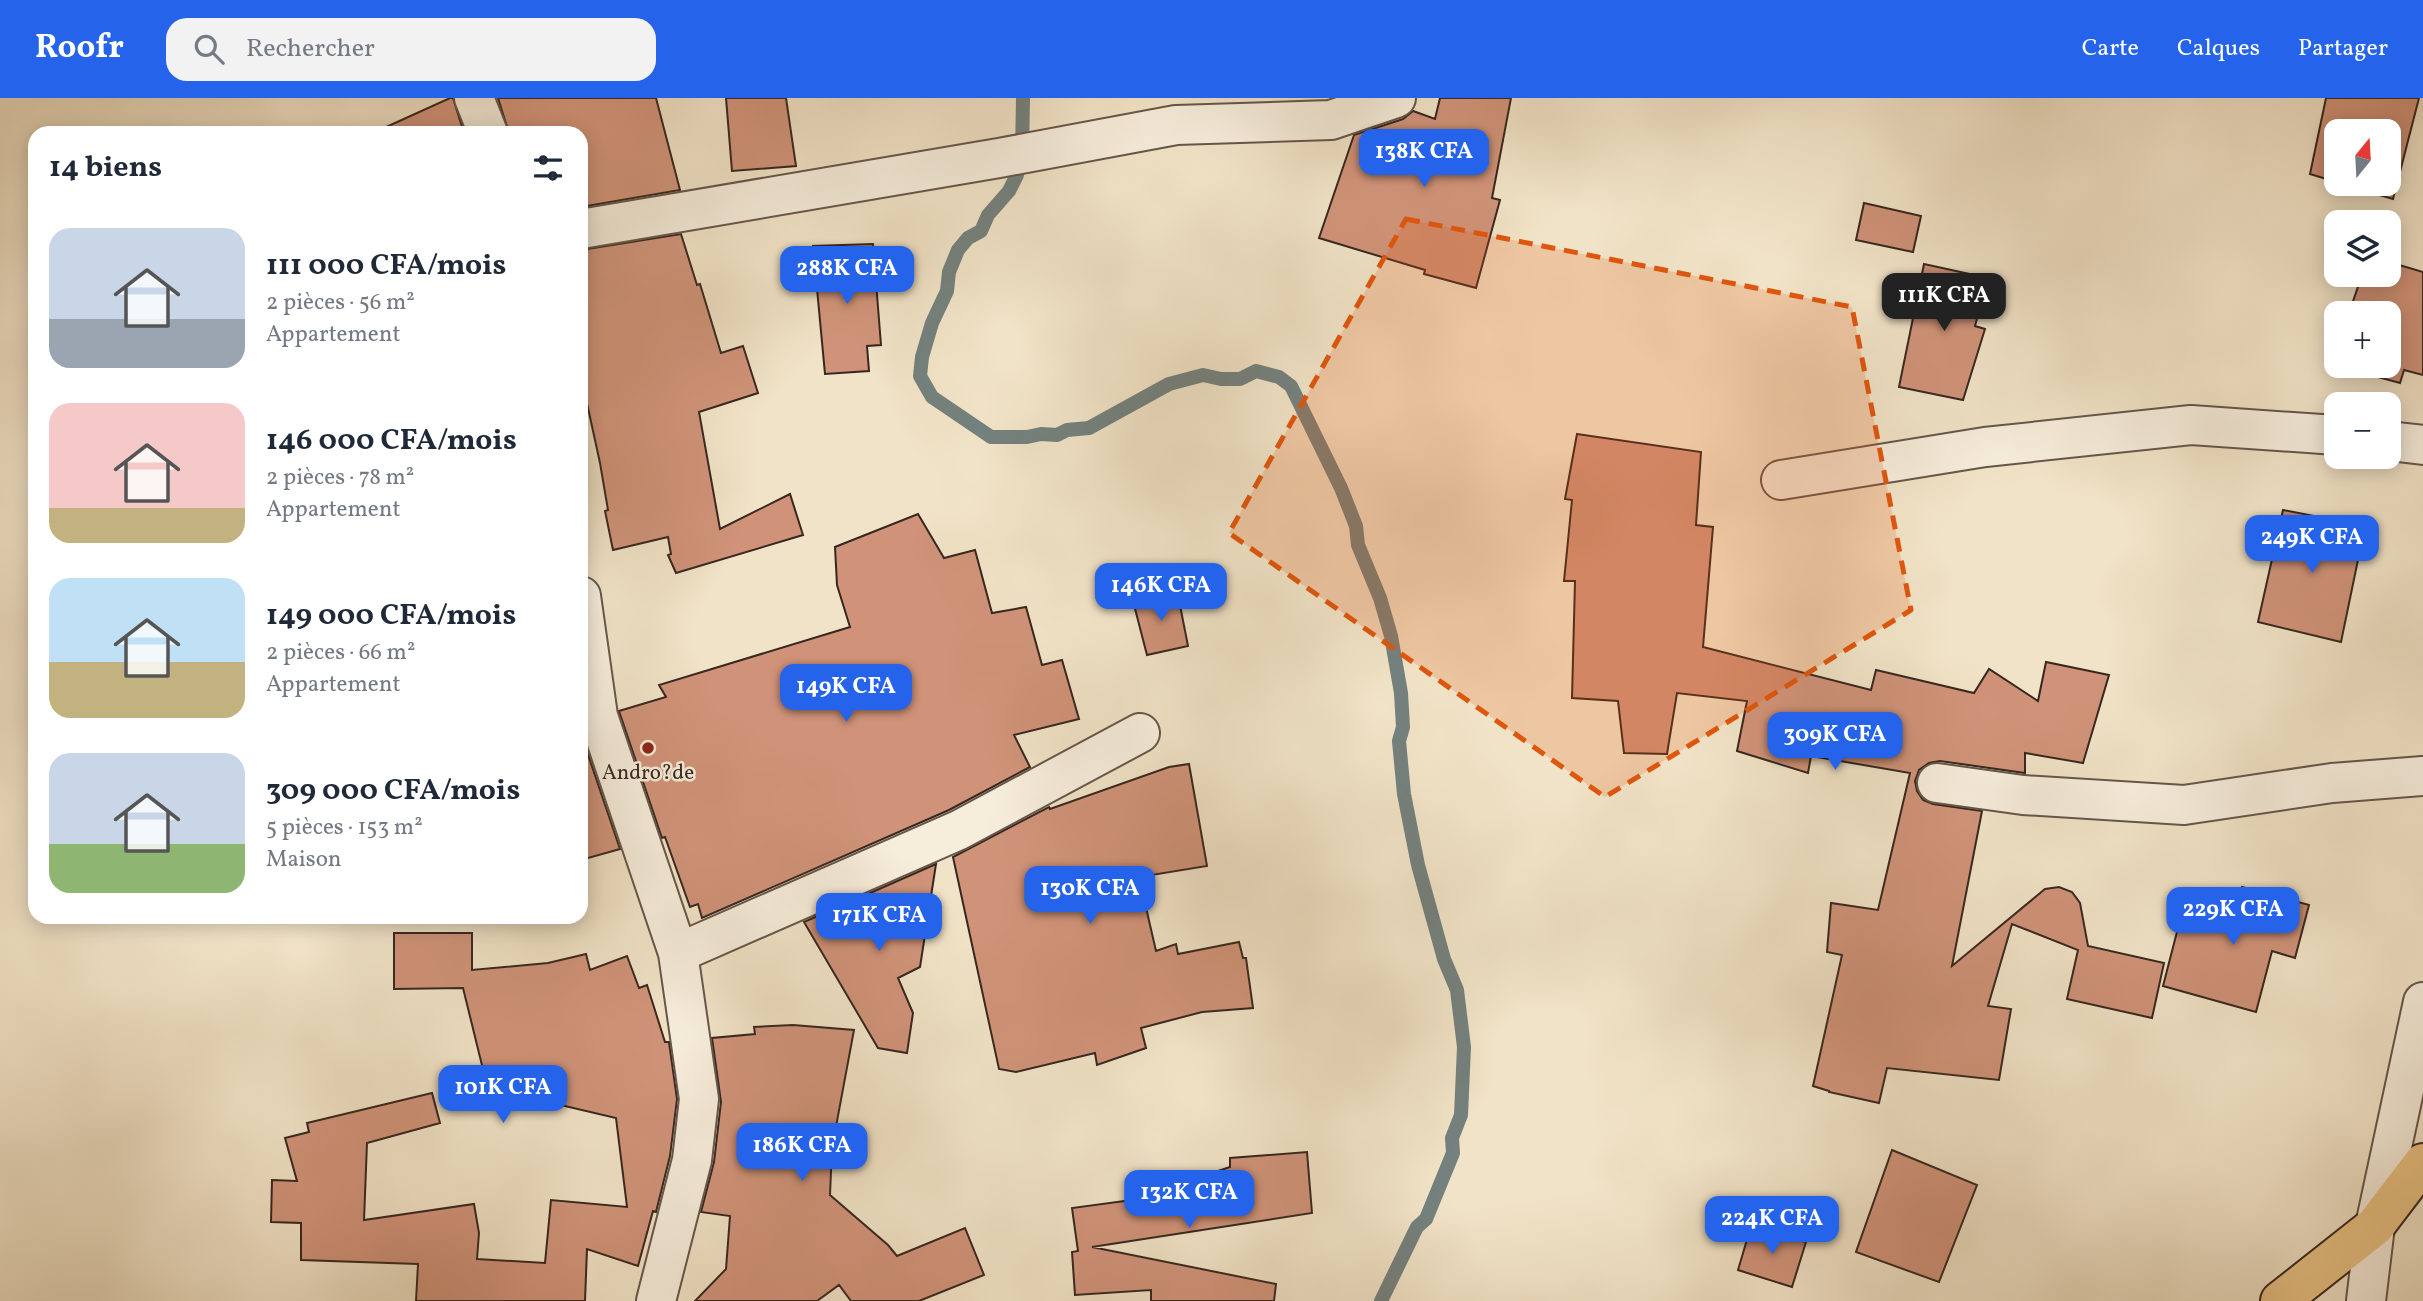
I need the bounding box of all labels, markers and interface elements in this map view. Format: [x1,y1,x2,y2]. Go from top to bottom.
search box [166,18,656,81]
text: Roofr [35,26,124,72]
icon: search [190,30,228,68]
text: Rechercher [246,31,375,67]
text: Carte [2082,32,2139,66]
text: Calques [2177,32,2260,66]
text: Partager [2298,32,2388,66]
north arrow [2324,119,2401,196]
map controls [2324,119,2401,469]
pin: 138K CFA [1352,130,1496,189]
text: 138K CFA [1375,136,1473,168]
text: 14 biens [49,147,162,189]
icon: filters [529,149,567,187]
button: layers [2324,210,2401,287]
text: 111 000 CFA/mois [266,245,506,287]
pin: 288K CFA [775,246,919,306]
text: 288K CFA [796,253,898,285]
icon: home [105,256,189,340]
pin: 111K CFA [1872,274,2016,333]
text: 111K CFA [1898,280,1990,312]
text: 2 pièces · 56 m² [266,287,415,319]
button: + [2324,301,2401,378]
text: Appartement [266,319,401,351]
button: − [2324,392,2401,469]
text: 146 000 CFA/mois [266,420,517,462]
icon: home [105,431,189,515]
text: 2 pièces · 78 m² [266,462,414,494]
text: Appartement [266,494,401,526]
pin: 249K CFA [2240,516,2384,575]
text: 249K CFA [2261,522,2363,554]
pin: 146K CFA [1089,564,1233,623]
text: 146K CFA [1111,570,1211,602]
text: 149 000 CFA/mois [266,595,516,637]
icon: home [105,606,189,690]
text: 2 pièces · 66 m² [266,637,415,669]
pin: 149K CFA [774,664,918,724]
text: Appartement [266,669,401,701]
text: 149K CFA [796,671,896,703]
pin: 309K CFA [1763,712,1907,772]
text: 309K CFA [1784,719,1886,751]
marker: Andro?de [640,740,656,756]
place label: Andro?de [602,759,694,788]
text: 309 000 CFA/mois [266,770,520,812]
icon: home [105,781,189,865]
text: 5 pièces · 153 m² [266,812,423,844]
text: Maison [266,844,342,876]
pin: 130K CFA [1018,866,1162,926]
text: 130K CFA [1040,873,1140,905]
pin: 229K CFA [2161,888,2305,947]
pin: 171K CFA [807,894,951,953]
text: 229K CFA [2182,894,2284,926]
text: 171K CFA [832,900,926,932]
pin: 101K CFA [431,1066,575,1125]
text: 101K CFA [454,1072,552,1104]
pin: 186K CFA [730,1124,874,1183]
text: 186K CFA [753,1130,852,1162]
pin: 132K CFA [1117,1170,1261,1230]
text: 132K CFA [1140,1177,1238,1209]
pin: 224K CFA [1700,1196,1844,1256]
text: 224K CFA [1721,1203,1823,1235]

